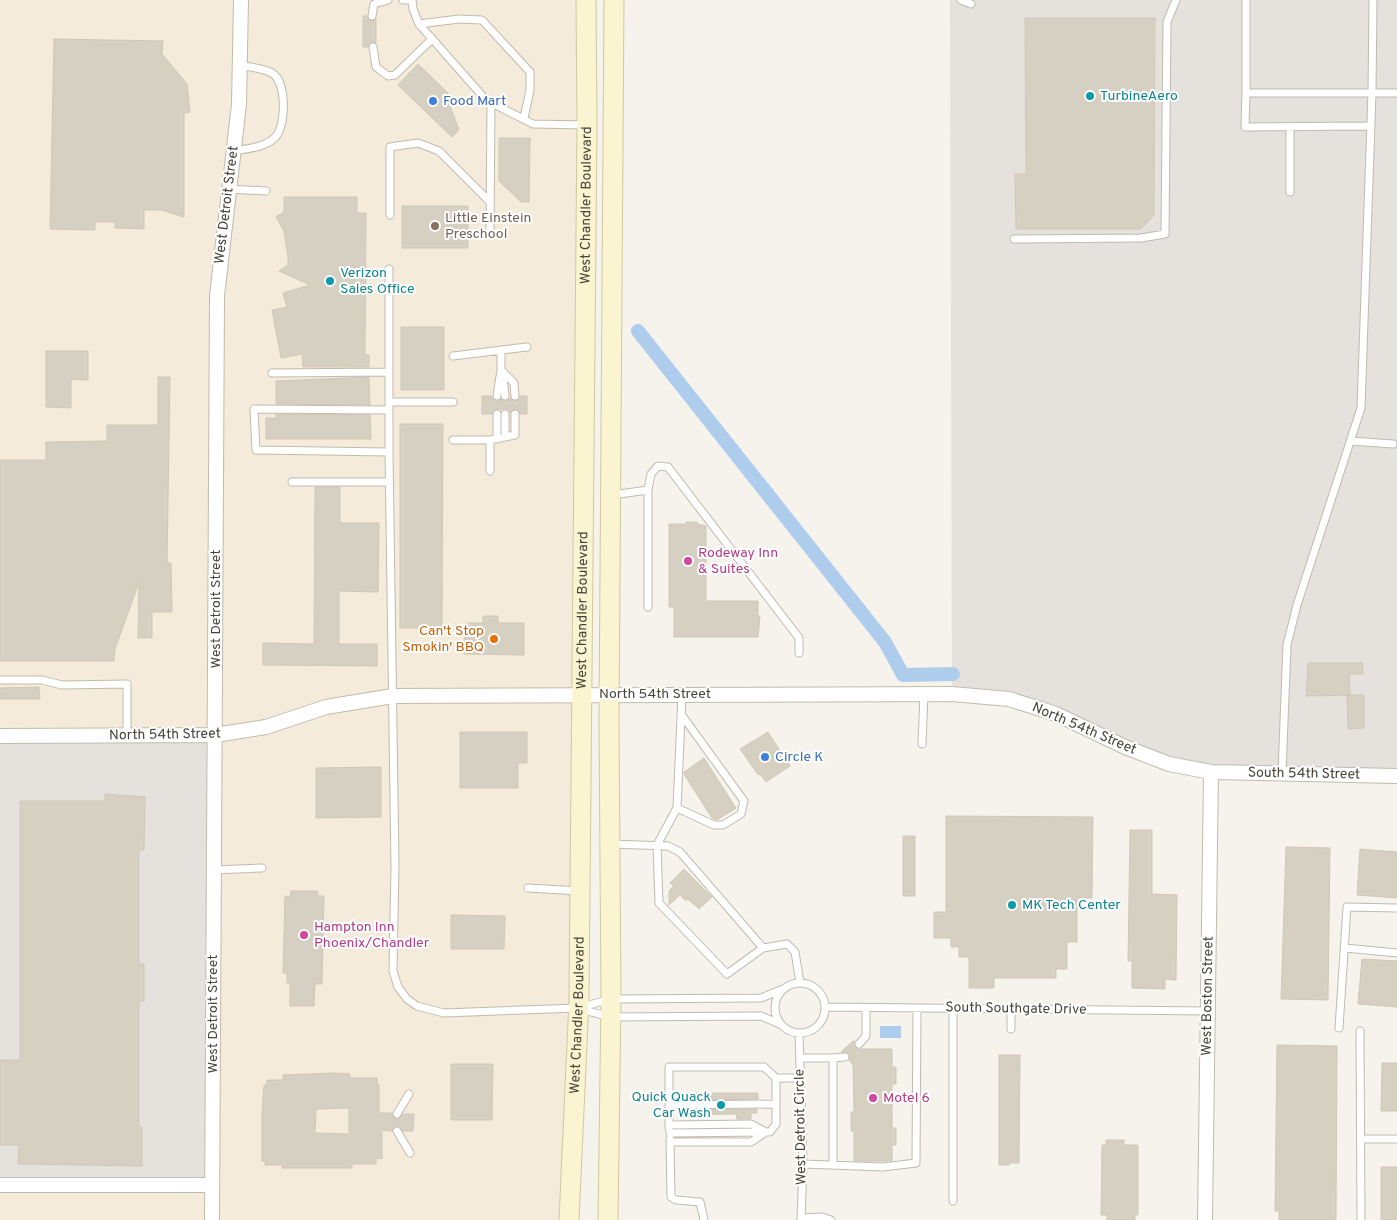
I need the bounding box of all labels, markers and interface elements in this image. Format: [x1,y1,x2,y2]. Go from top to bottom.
place label: TurbineAero [1100,88,1178,105]
marker: TurbineAero [1084,90,1096,102]
place label: Food Mart [443,93,506,110]
marker: Food Mart [427,95,439,107]
street label: West Chandler Boulevard [577,126,595,284]
street label: West Detroit Street [211,145,243,265]
place label: Little Einstein Preschool [445,210,531,243]
marker: Little Einstein Preschool [429,220,441,232]
place label: Verizon Sales Office [340,265,415,298]
marker: Verizon Sales Office [324,275,336,287]
street label: West Chandler Boulevard [573,531,592,689]
place label: Rodeway Inn & Suites [698,545,778,578]
street label: West Detroit Street [208,550,225,669]
marker: Rodeway Inn & Suites [682,555,694,567]
place label: Can't Stop Smokin' BBQ [402,623,484,656]
marker: Can't Stop Smokin' BBQ [488,633,500,645]
street label: North 54th Street [599,686,711,703]
street label: North 54th Street [1029,699,1139,759]
street label: North 54th Street [109,726,221,744]
place label: Circle K [775,749,823,766]
marker: Circle K [759,751,771,763]
street label: South 54th Street [1248,765,1360,783]
place label: MK Tech Center [1022,897,1121,914]
marker: MK Tech Center [1006,899,1018,911]
place label: Hampton Inn Phoenix/Chandler [314,919,430,952]
marker: Hampton Inn Phoenix/Chandler [298,929,310,941]
street label: West Chandler Boulevard [566,936,588,1094]
street label: West Boston Street [1198,936,1218,1056]
street label: West Detroit Street [205,955,222,1074]
street label: South Southgate Drive [945,999,1087,1019]
street label: West Detroit Circle [791,1069,811,1185]
place label: Quick Quack Car Wash [631,1089,711,1122]
place label: Motel 6 [883,1090,930,1107]
marker: Motel 6 [867,1092,879,1104]
marker: Quick Quack Car Wash [715,1099,727,1111]

